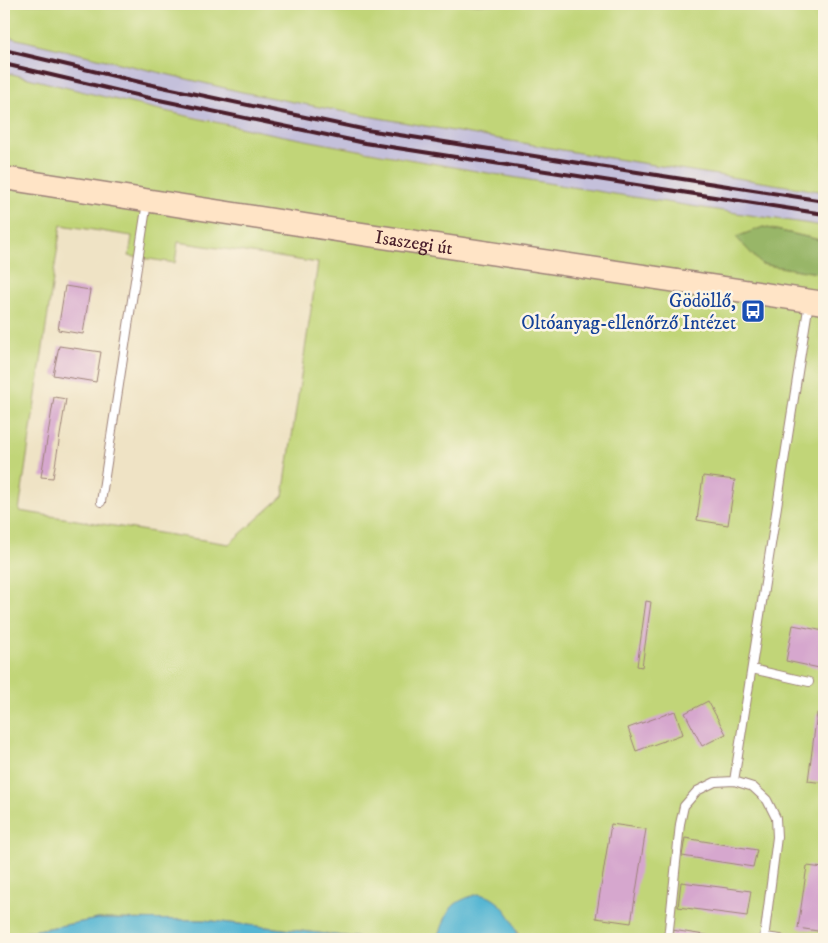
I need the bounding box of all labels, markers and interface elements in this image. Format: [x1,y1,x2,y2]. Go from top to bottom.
street label: Isaszegi út [373,226,454,260]
place label: Gödöllő, Oltóanyag-ellenőrző Intézet [521,290,736,335]
bus stop icon: Gödöllő, Oltóanyag-ellenőrző Intézet [740,298,766,324]

